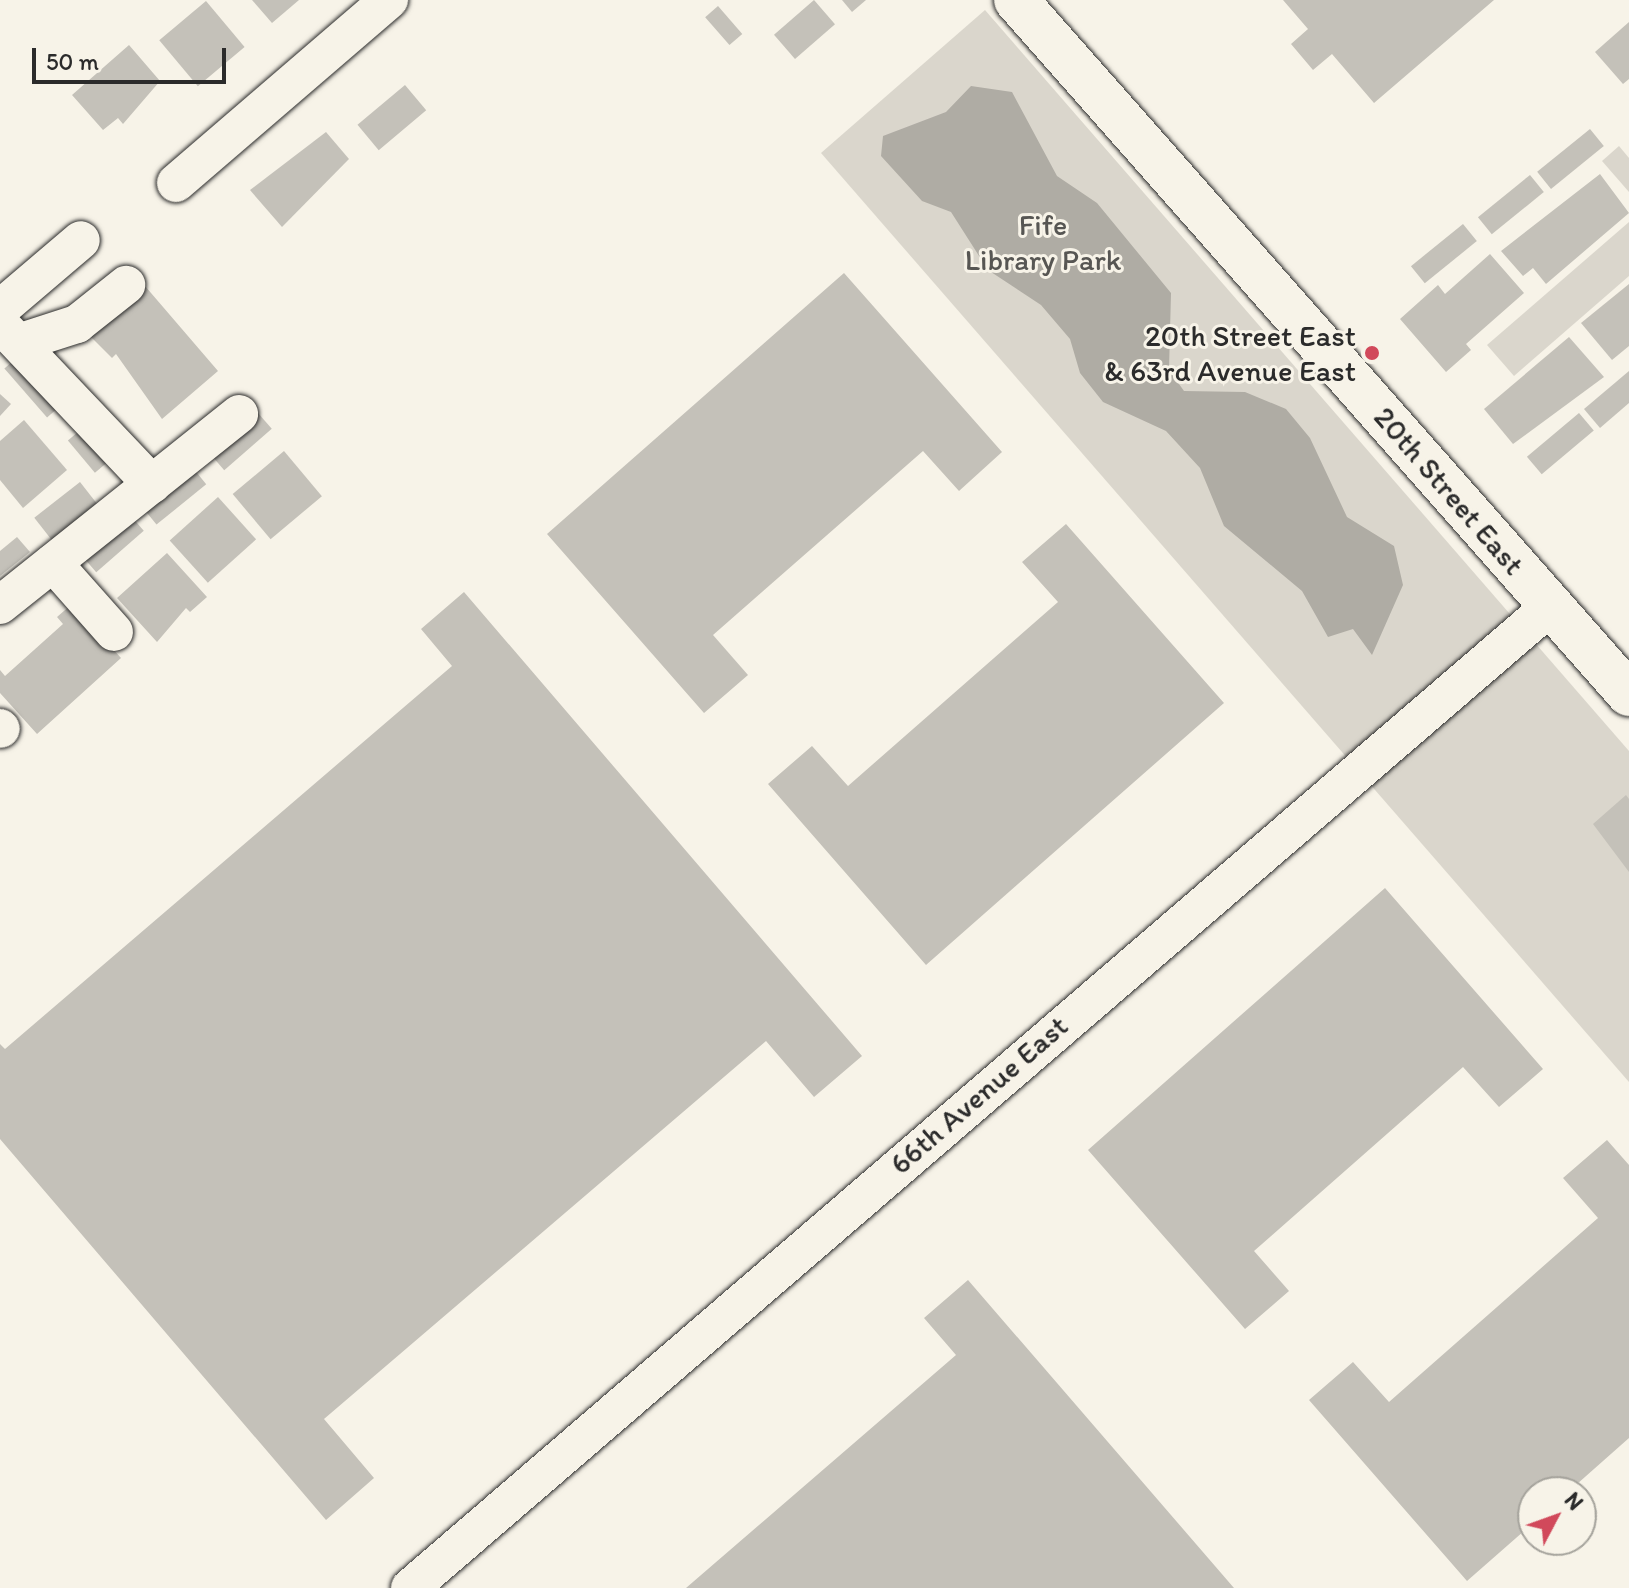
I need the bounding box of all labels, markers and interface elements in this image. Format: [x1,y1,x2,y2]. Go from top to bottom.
scale bar [36,32,230,82]
text: 50 m [46,47,99,76]
park label: Fife Library Park [965,207,1121,278]
place label: 20th Street East & 63rd Avenue East [1106,318,1356,388]
marker: 20th Street East & 63rd Avenue East [1363,344,1381,362]
street label: 20th Street East [1366,400,1532,582]
street label: 66th Avenue East [883,1008,1075,1182]
north arrow [1517,1476,1597,1556]
text: N [1559,1487,1589,1516]

